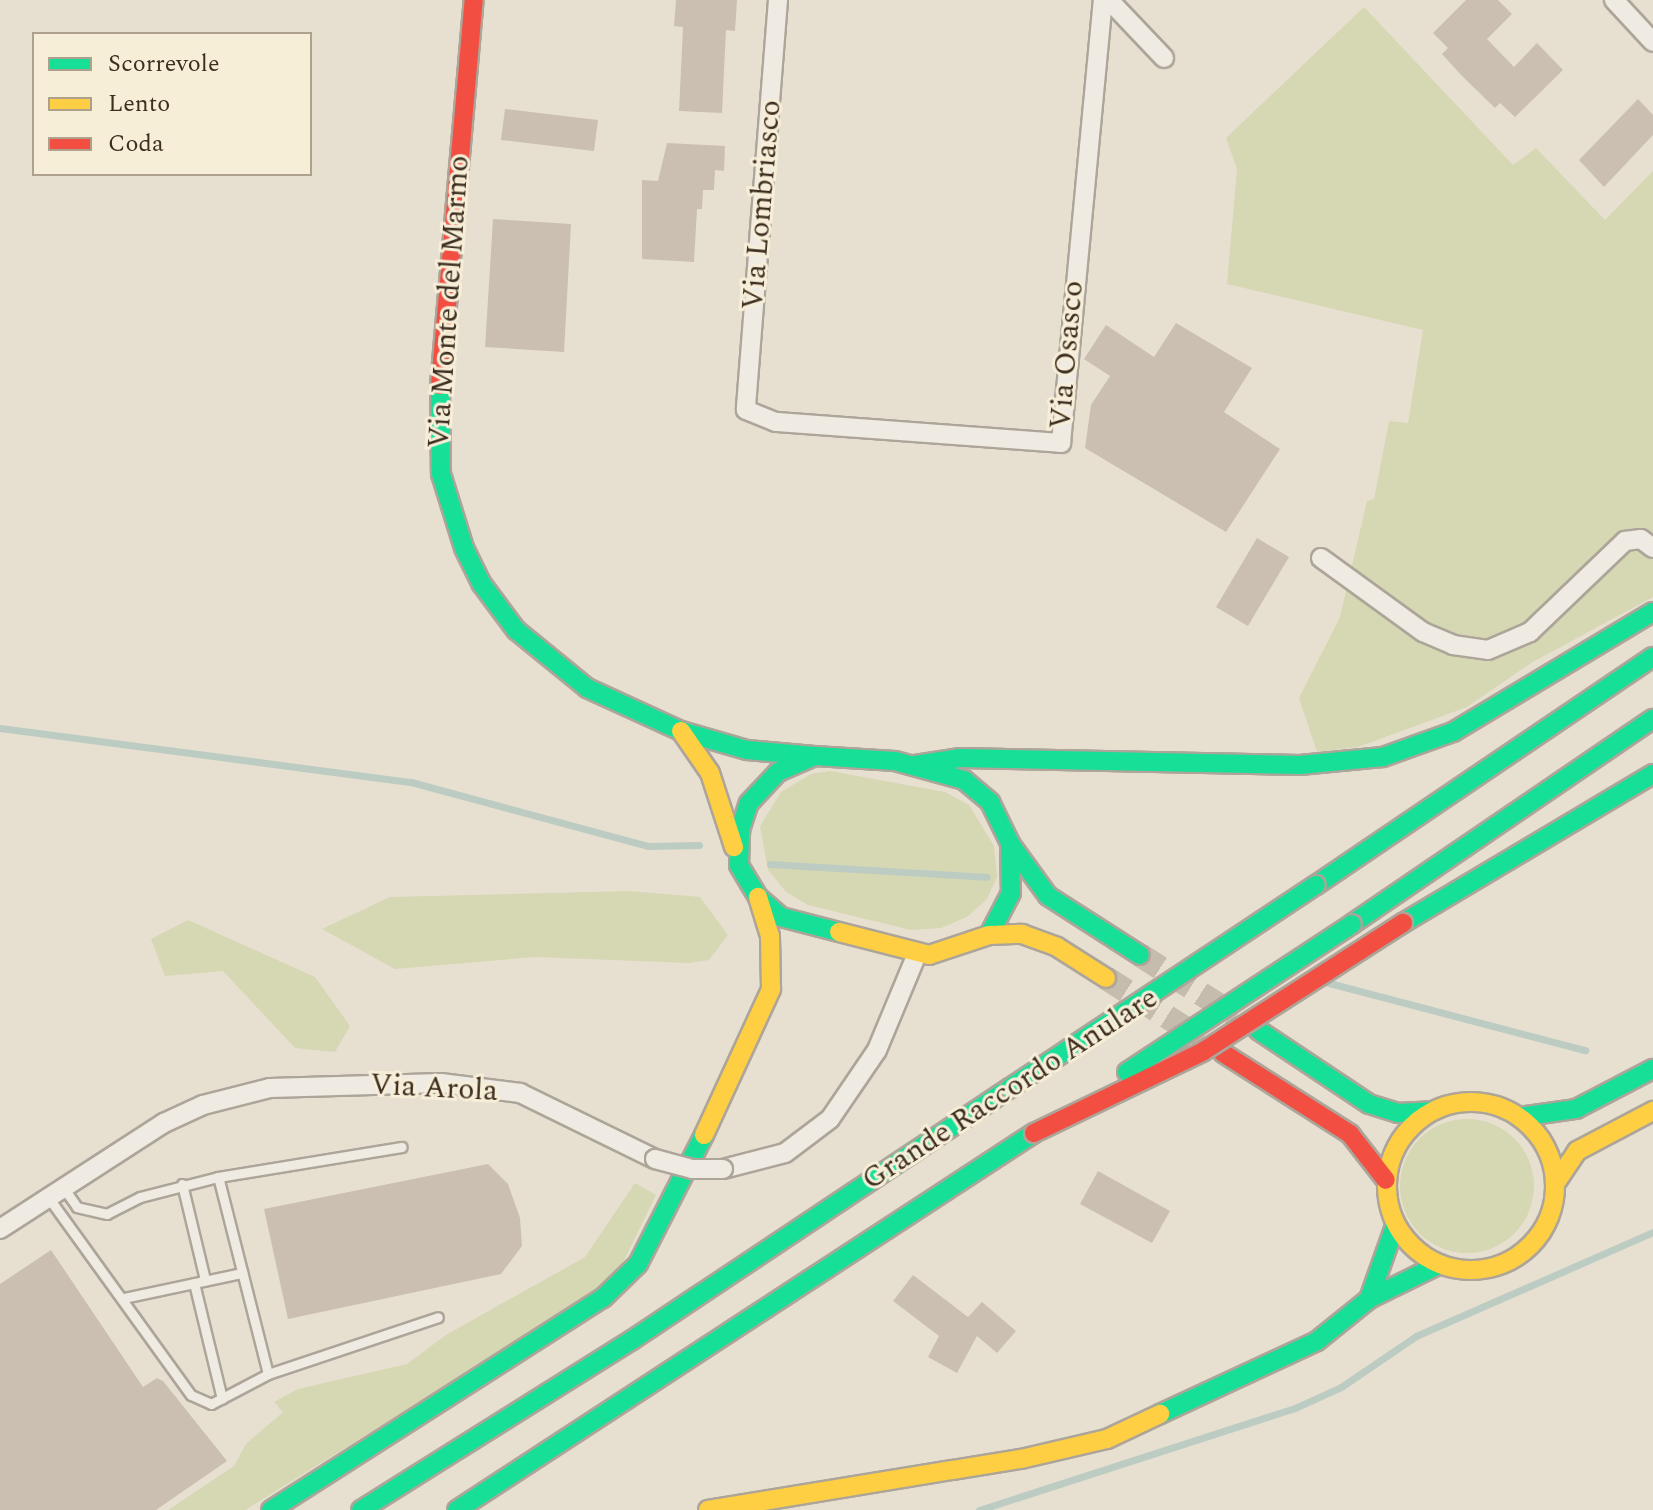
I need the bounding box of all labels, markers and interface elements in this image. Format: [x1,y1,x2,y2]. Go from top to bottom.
legend [32,32,312,176]
text: Scorrevole [108,46,220,82]
text: Lento [108,86,170,122]
street label: Via Lombriasco [735,98,789,312]
text: Coda [108,126,164,162]
street label: Via Monte del Marmo [421,154,477,450]
street label: Via Osasco [1043,279,1091,431]
street label: Grande Raccordo Anulare [856,980,1164,1198]
street label: Via Arola [369,1067,499,1109]

